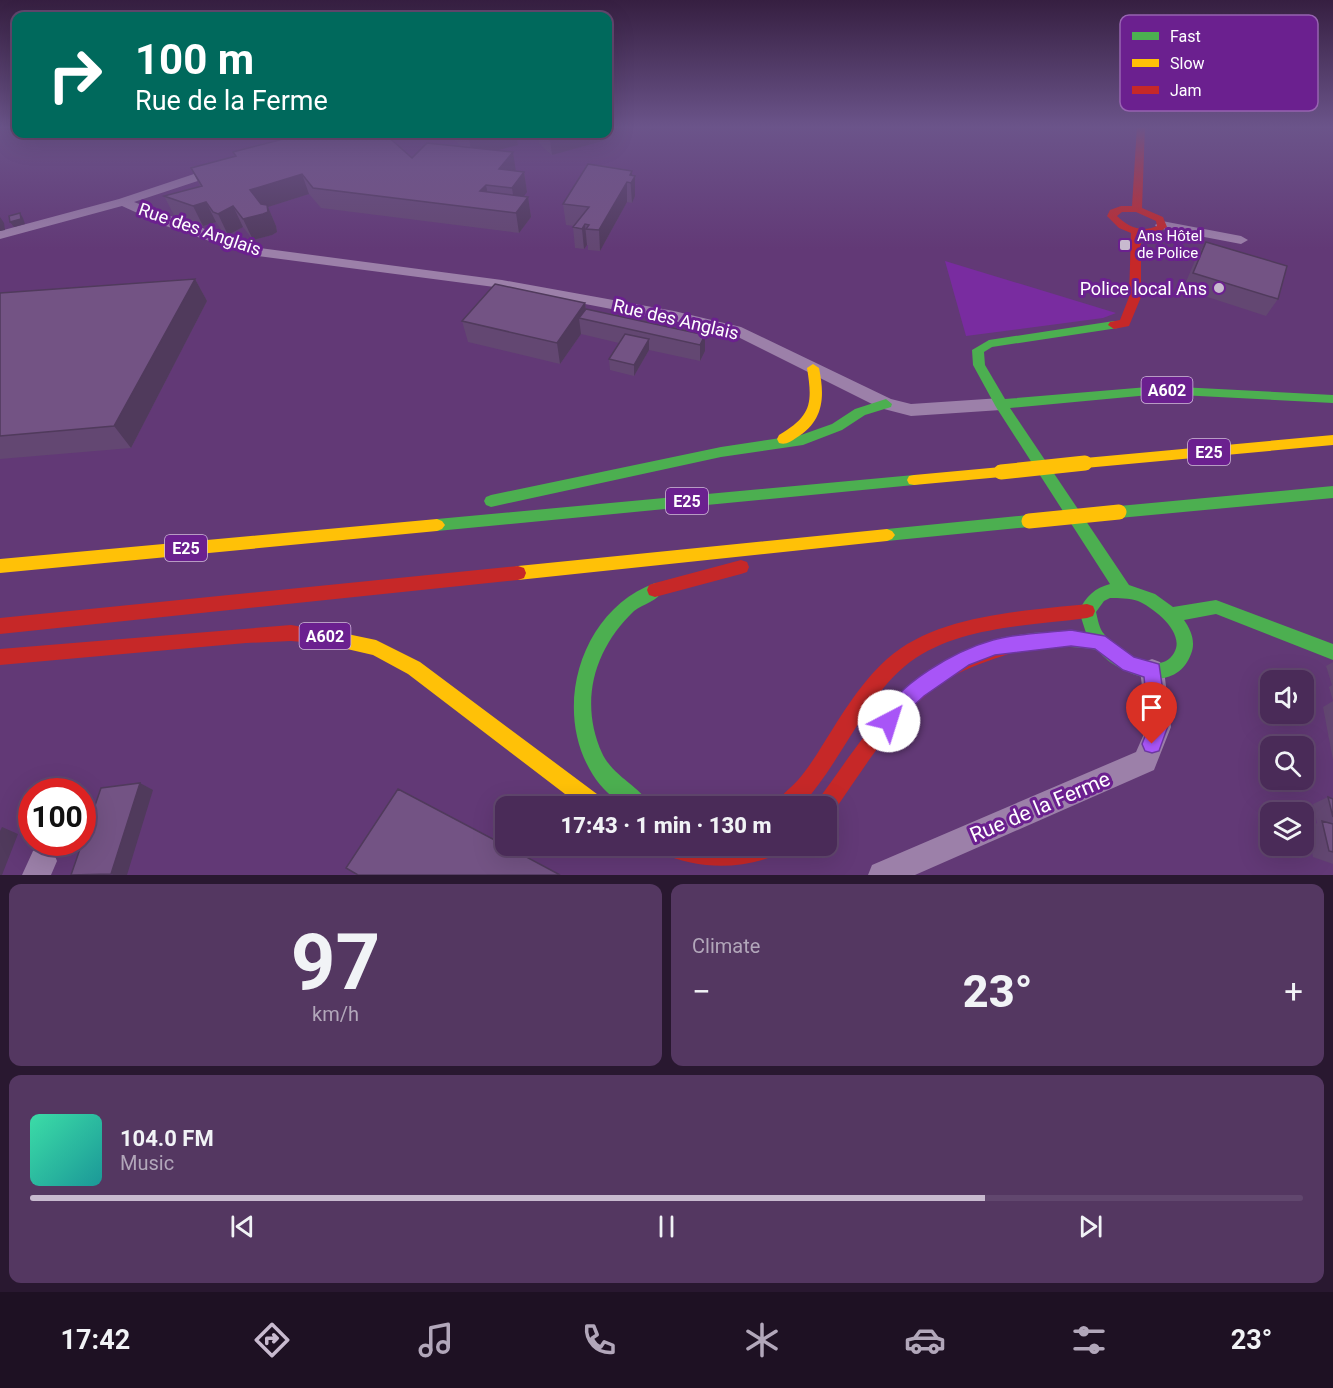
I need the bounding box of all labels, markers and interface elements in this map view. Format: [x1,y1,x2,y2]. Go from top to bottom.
legend [1120,15,1318,111]
text: Fast [1170,27,1201,46]
text: 100 m [135,35,254,84]
icon: right [36,36,114,114]
text: Slow [1170,54,1205,73]
text: Jam [1170,81,1202,100]
text: Rue de la Ferme [135,85,328,117]
street label: Rue des Anglais [136,198,264,260]
place label: Ans Hôtel de Police [1137,227,1202,262]
marker: Ans Hôtel de Police [1118,238,1132,252]
place label: Police local Ans [1080,278,1207,299]
marker: Police local Ans [1212,281,1226,295]
street label: Rue des Anglais [611,294,741,344]
road number: A602 [1142,377,1192,403]
road number: E25 [1188,439,1230,465]
road number: E25 [666,488,708,514]
road number: E25 [165,535,207,561]
road number: A602 [300,623,350,649]
map controls [1260,670,1314,856]
button: sound [1260,670,1314,724]
pin [1126,682,1177,744]
position arrow [857,689,921,753]
icon: arrive [1135,691,1168,724]
button: search [1260,736,1314,790]
street label: Rue de la Ferme [966,767,1114,847]
speed limit sign: 100 [18,778,96,856]
button: layers [1260,802,1314,856]
text: 17:43 · 1 min · 130 m [561,813,771,838]
text: 97 [291,917,380,1008]
text: Climate [692,934,760,958]
text: 23° [963,965,1032,1018]
text: − [692,972,711,1011]
text: + [1284,972,1303,1011]
text: km/h [312,1002,359,1026]
text: 104.0 FM [120,1126,214,1151]
text: Music [120,1151,174,1175]
icon: previous [226,1210,259,1243]
icon: pause [650,1210,683,1243]
icon: next [1074,1210,1107,1243]
icon: directions [251,1319,293,1361]
icon: music [415,1319,457,1361]
icon: phone [578,1319,620,1361]
icon: climate [741,1319,783,1361]
icon: car [904,1319,946,1361]
icon: filters [1068,1319,1110,1361]
text: 17:42 [61,1324,130,1356]
text: 23° [1231,1324,1272,1356]

